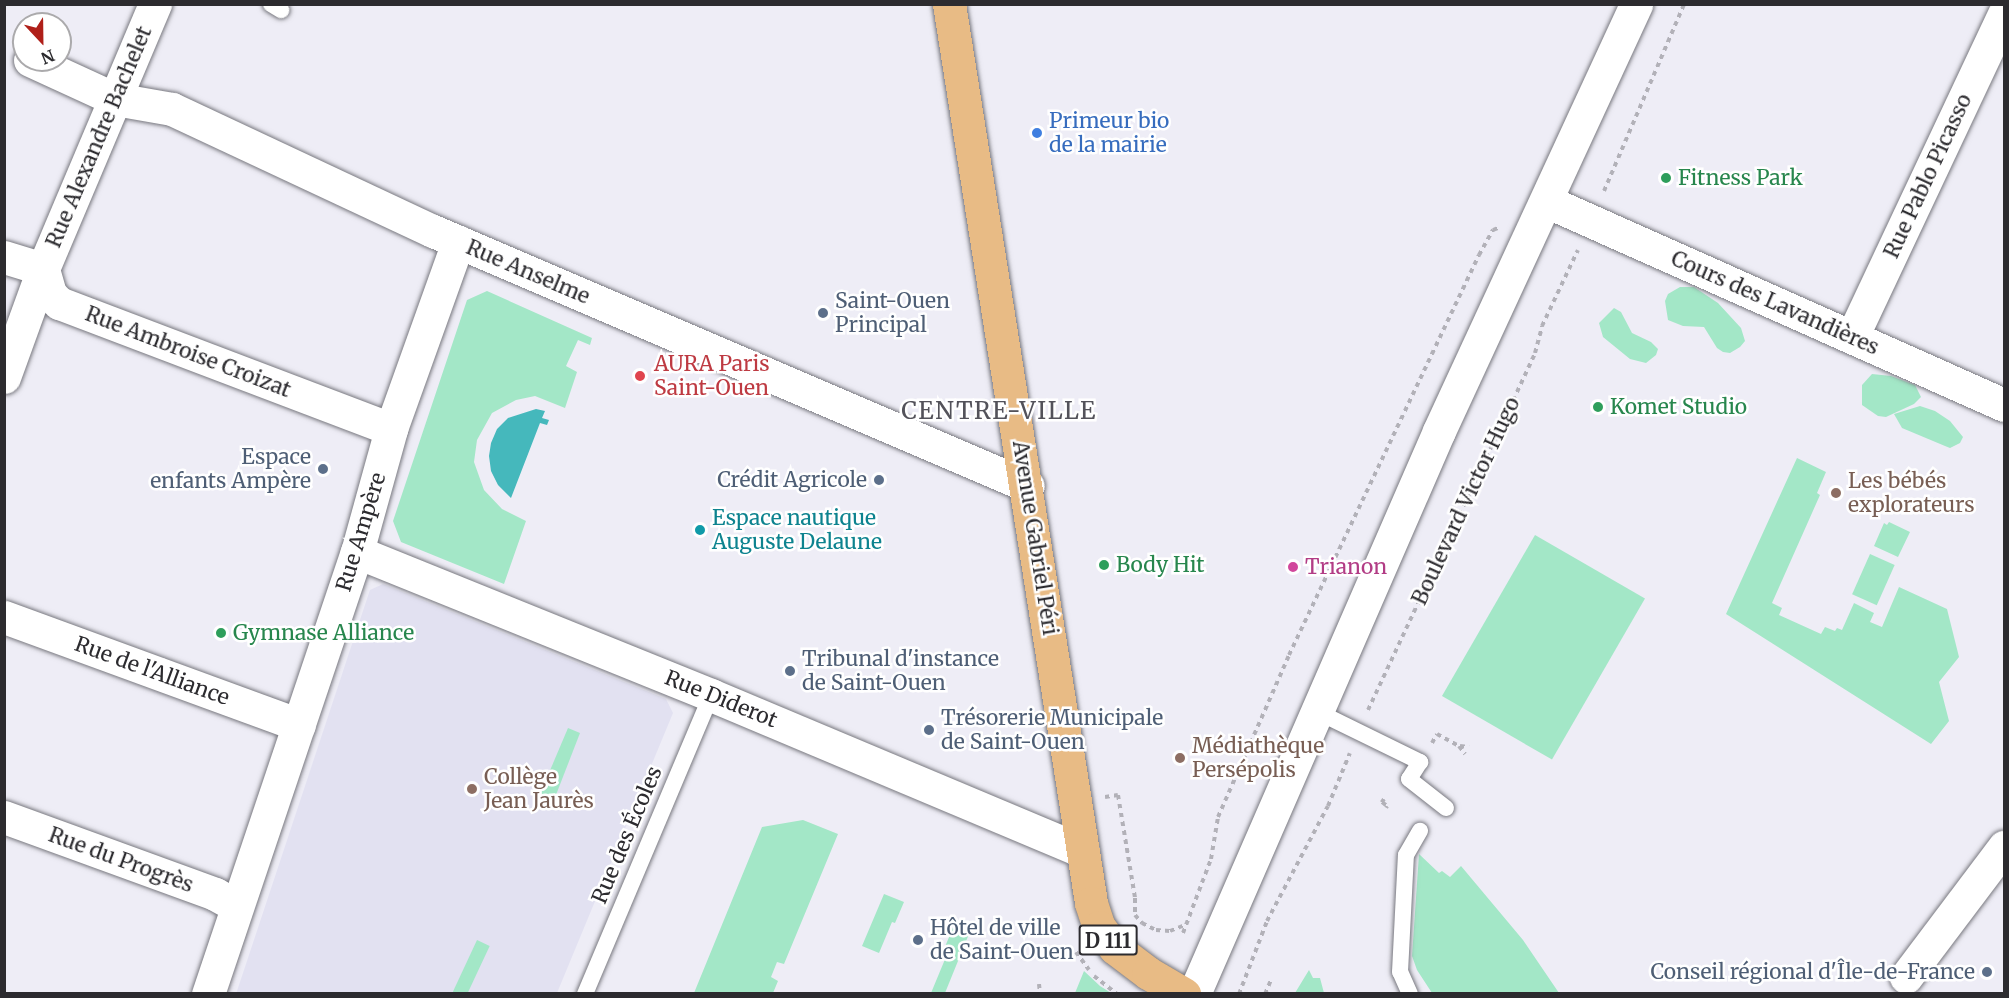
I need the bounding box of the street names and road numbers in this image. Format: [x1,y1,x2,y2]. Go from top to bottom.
street label: Rue Alexandre Bachelet [41,23,157,251]
street label: Rue Pablo Picasso [1879,90,1977,262]
street label: Rue Anselme [462,235,594,309]
street label: Cours des Lavandières [1667,246,1883,360]
street label: Rue Ambroise Croizat [82,301,294,403]
street label: Boulevard Victor Hugo [1407,393,1525,609]
street label: Avenue Gabriel Péri [1007,439,1063,637]
street label: Rue Ampère [331,469,391,595]
street label: Rue de l'Alliance [71,631,233,711]
street label: Rue Diderot [661,665,781,733]
street label: Rue des Écoles [587,763,667,907]
street label: Rue du Progrès [45,822,197,898]
road number: D 111 [1078,923,1138,957]

